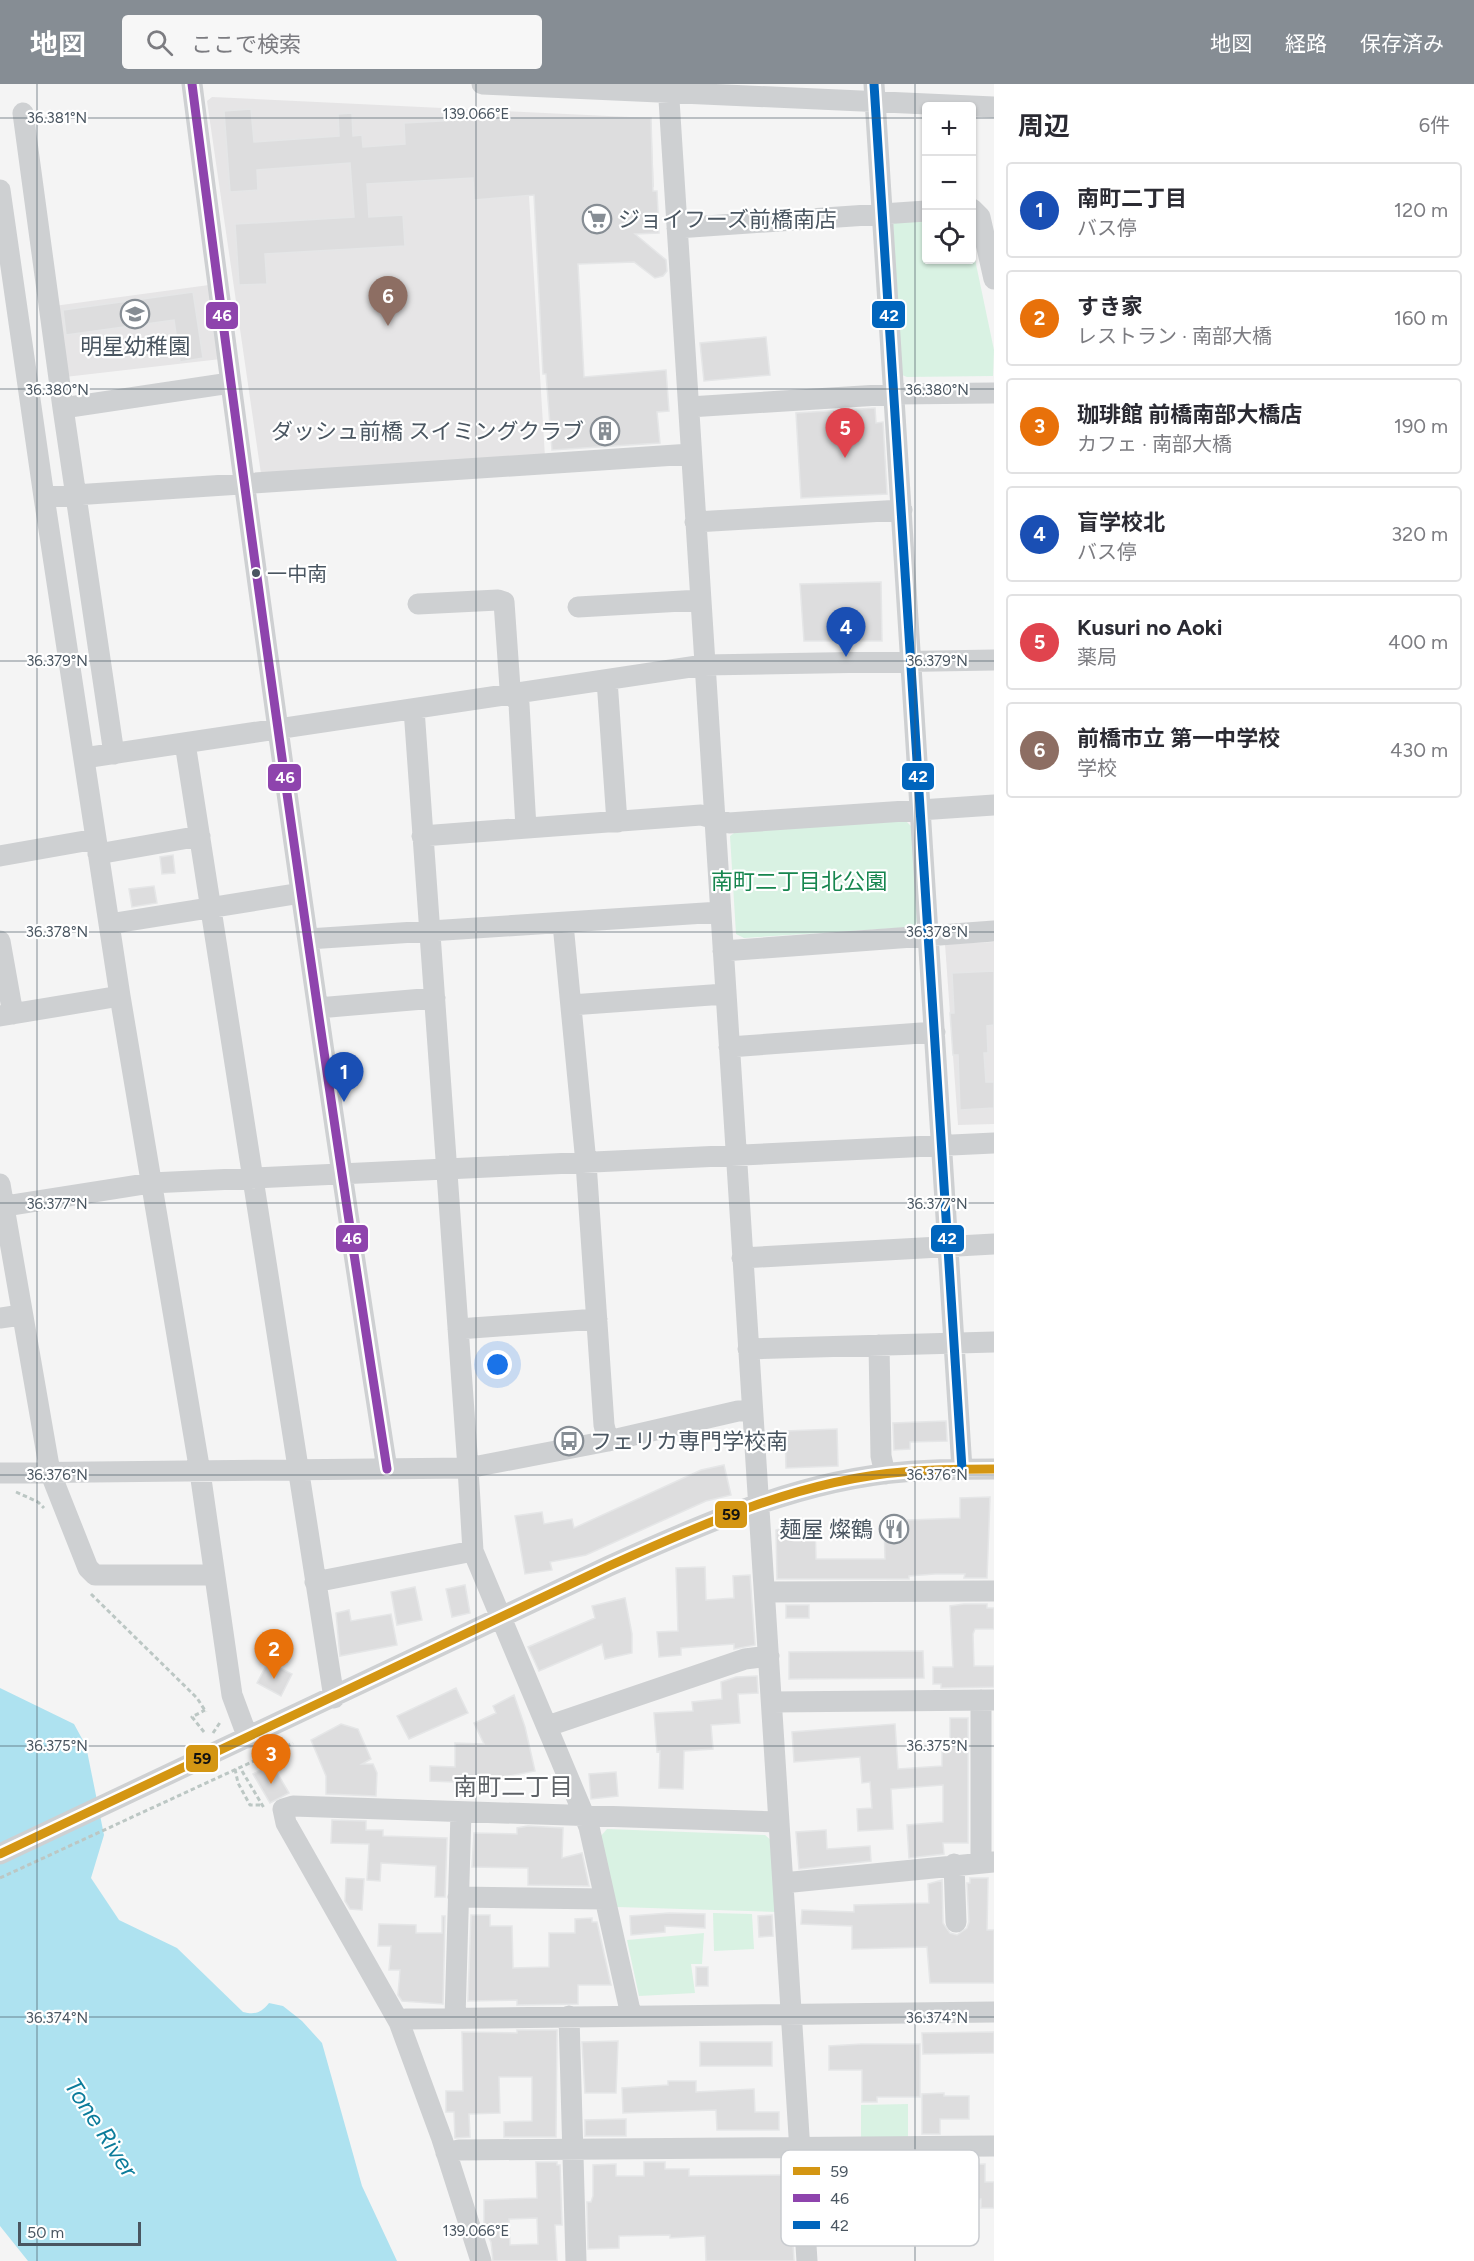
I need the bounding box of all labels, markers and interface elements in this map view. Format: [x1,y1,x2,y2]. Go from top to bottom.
search box [122,15,542,69]
icon: search [143,26,176,59]
text: 地図 [30,27,86,61]
text: ここで検索 [191,31,301,58]
text: 地図 [1210,31,1252,56]
text: 経路 [1285,31,1327,56]
text: 保存済み [1360,31,1444,56]
map controls [922,102,976,264]
button: + [922,102,976,156]
text: 139.066°E [443,105,509,123]
text: 36.381°N [27,109,87,127]
text: 周辺 [1018,110,1070,142]
text: 6件 [1419,113,1450,137]
button: − [922,156,976,210]
text: 南町二丁目 [1077,185,1187,212]
text: 1 [1035,198,1044,222]
text: 120 m [1394,198,1448,222]
supermarket icon: ジョイフーズ前橋南店 [581,203,613,235]
place label: ジョイフーズ前橋南店 [618,206,837,233]
button: locate [922,210,976,264]
text: バス停 [1077,216,1137,240]
pin: 6 [368,276,408,326]
text: すき家 [1077,293,1143,320]
school or university icon: 明星幼稚園 [119,298,151,330]
line badge: 42 [871,300,906,329]
line badge: 46 [205,301,239,330]
text: 46 [212,306,232,325]
text: 42 [879,306,899,325]
text: 2 [1034,306,1045,330]
text: 160 m [1394,306,1448,330]
text: レストラン · 南部大橋 [1077,324,1272,348]
place label: 明星幼稚園 [80,333,190,360]
text: 36.380°N [25,381,89,399]
text: 36.380°N [905,381,969,399]
text: 珈琲館 前橋南部大橋店 [1077,401,1302,428]
pin: 5 [826,408,864,458]
text: 3 [1034,414,1045,438]
text: 190 m [1394,414,1448,438]
building icon: ダッシュ前橋 スイミングクラブ [589,415,621,447]
place label: ダッシュ前橋 スイミングクラブ [271,418,584,445]
text: カフェ · 南部大橋 [1077,432,1232,456]
text: 盲学校北 [1077,509,1165,536]
text: 4 [1033,522,1046,546]
text: 320 m [1391,522,1448,546]
text: バス停 [1077,540,1137,564]
place label: 一中南 [267,562,327,586]
marker: 一中南 [250,567,262,579]
pin: 4 [826,608,866,657]
text: Kusuri no Aoki [1077,614,1222,641]
text: 5 [1034,630,1045,654]
text: 400 m [1388,630,1448,654]
text: 薬局 [1077,645,1117,669]
text: 36.379°N [26,652,88,670]
text: 36.379°N [906,652,968,670]
text: 前橋市立 第一中学校 [1077,725,1280,752]
text: 6 [1034,738,1045,762]
text: 430 m [1390,738,1448,762]
text: 学校 [1077,756,1117,780]
line badge: 42 [901,762,935,791]
line badge: 46 [267,763,302,792]
text: 42 [908,767,928,786]
text: 46 [275,768,295,787]
park label: 南町二丁目北公園 [711,868,887,895]
text: 36.378°N [26,923,88,941]
text: 36.378°N [906,923,968,941]
pin: 1 [324,1052,364,1102]
text: 36.377°N [26,1195,88,1213]
text: 36.377°N [906,1195,968,1213]
line badge: 46 [335,1224,369,1253]
line badge: 42 [930,1224,965,1253]
text: 46 [342,1229,362,1248]
text: 42 [937,1229,957,1248]
your location [483,1350,512,1379]
bus stop icon: フェリカ専門学校南 [553,1425,585,1457]
place label: フェリカ専門学校南 [590,1428,788,1455]
text: 36.376°N [26,1466,88,1484]
text: 36.376°N [906,1466,968,1484]
line badge: 59 [714,1500,748,1529]
text: 59 [722,1505,740,1524]
restaurant icon: 麺屋 燦鶴 [878,1513,910,1545]
place label: 麺屋 燦鶴 [780,1516,873,1543]
pin: 2 [254,1630,294,1679]
pin: 3 [252,1734,290,1784]
text: 36.375°N [26,1737,88,1755]
text: 36.375°N [906,1737,968,1755]
line badge: 59 [185,1744,219,1773]
text: 59 [193,1749,211,1768]
district label: 南町二丁目 [453,1772,573,1801]
text: 36.374°N [26,2009,88,2027]
text: 36.374°N [906,2009,968,2027]
water label: Tone River [59,2073,145,2183]
legend [781,2150,979,2246]
text: 59 [830,2162,848,2181]
text: 46 [830,2189,849,2208]
text: 42 [830,2216,849,2235]
scale bar [18,2219,141,2246]
text: 139.066°E [443,2222,509,2240]
text: 50 m [27,2223,64,2242]

